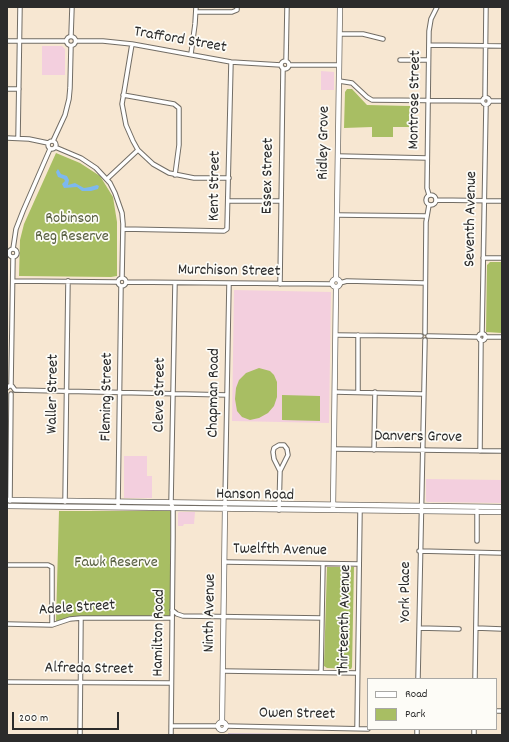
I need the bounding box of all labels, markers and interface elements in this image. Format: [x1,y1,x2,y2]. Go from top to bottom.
street label: Trafford Street [132,23,228,59]
street label: Montrose Street [406,50,426,150]
street label: Ridley Grove [315,106,335,180]
street label: Essex Street [259,138,279,214]
street label: Kent Street [206,151,226,221]
street label: Seventh Avenue [462,171,482,267]
park label: Robinson Reg Reserve [35,210,109,248]
street label: Murchison Street [177,262,281,282]
street label: Chapman Road [205,348,225,438]
street label: Fleming Street [98,352,118,442]
street label: Waller Street [44,354,64,434]
street label: Cleve Street [151,357,171,433]
street label: Danvers Grove [374,428,462,448]
street label: Hanson Road [216,486,294,506]
street label: Twelfth Avenue [233,541,327,561]
park label: Fawk Reserve [74,554,158,574]
street label: York Place [397,561,417,623]
street label: Thirteenth Avenue [335,565,357,675]
street label: Ninth Avenue [201,573,221,653]
street label: Hamilton Road [150,589,170,677]
street label: Adele Street [38,597,116,621]
street label: Alfreda Street [44,660,134,680]
legend [367,678,497,730]
text: Road [405,686,427,703]
scale bar [14,704,121,730]
street label: Owen Street [259,705,335,725]
text: Park [405,706,425,723]
text: 200 m [19,710,48,727]

